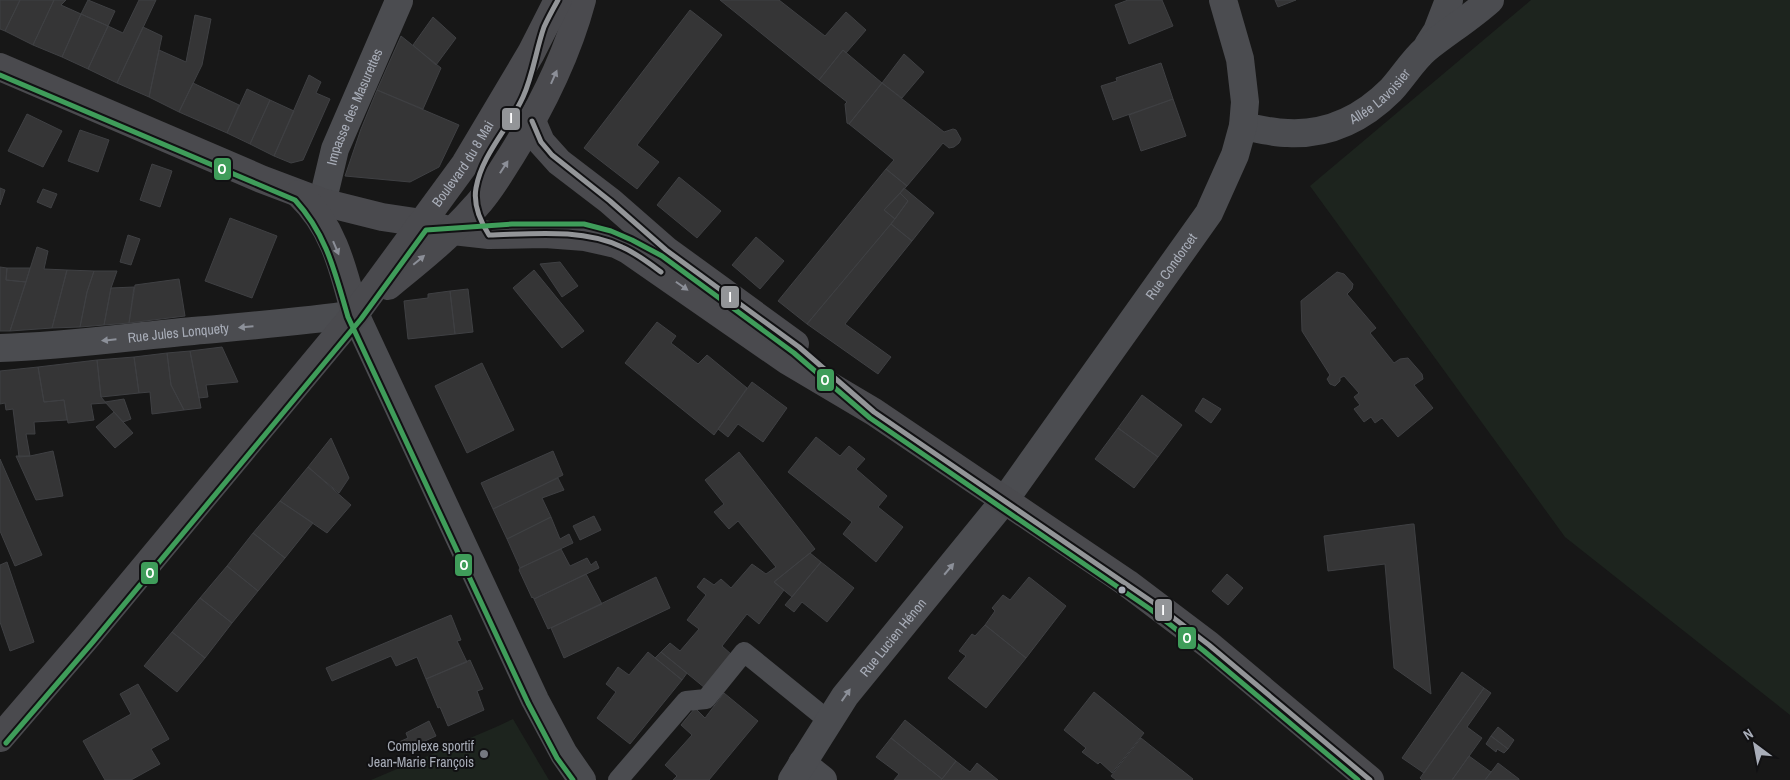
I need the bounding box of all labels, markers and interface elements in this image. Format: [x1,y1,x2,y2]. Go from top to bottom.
street label: Impasse des Masurettes [322,45,387,167]
street label: Allée Lavoisier [1345,65,1414,128]
one-way arrow [550,70,558,84]
line badge: I [501,107,521,131]
text: I [509,109,513,127]
street label: Boulevard du 8 Mai [428,117,498,210]
line badge: O [213,157,232,181]
text: O [218,160,227,178]
one-way arrow [499,160,509,173]
street label: Rue Condorcet [1141,230,1201,303]
one-way arrow [332,241,340,255]
one-way arrow [412,255,425,266]
one-way arrow [675,281,689,291]
line badge: I [720,285,740,309]
text: I [728,288,732,306]
street label: Rue Jules Lonquety [127,319,230,347]
one-way arrow [238,323,254,331]
one-way arrow [101,336,117,344]
line badge: O [816,368,835,392]
text: O [821,371,830,389]
line badge: O [454,553,473,577]
text: O [460,556,469,574]
line badge: O [140,561,159,585]
one-way arrow [943,562,954,575]
text: O [146,564,155,582]
unlabelled marker [1117,585,1127,595]
street label: Rue Lucien Hénon [856,595,930,680]
line badge: I [1154,598,1173,622]
text: I [1161,601,1165,619]
line badge: O [1177,626,1197,650]
text: O [1183,629,1192,647]
one-way arrow [841,688,851,701]
north arrow [1730,720,1780,770]
text: N [1740,724,1756,744]
place label: Complexe sportif Jean-Marie François [368,737,475,771]
marker: Complexe sportif Jean-Marie François [478,748,490,760]

